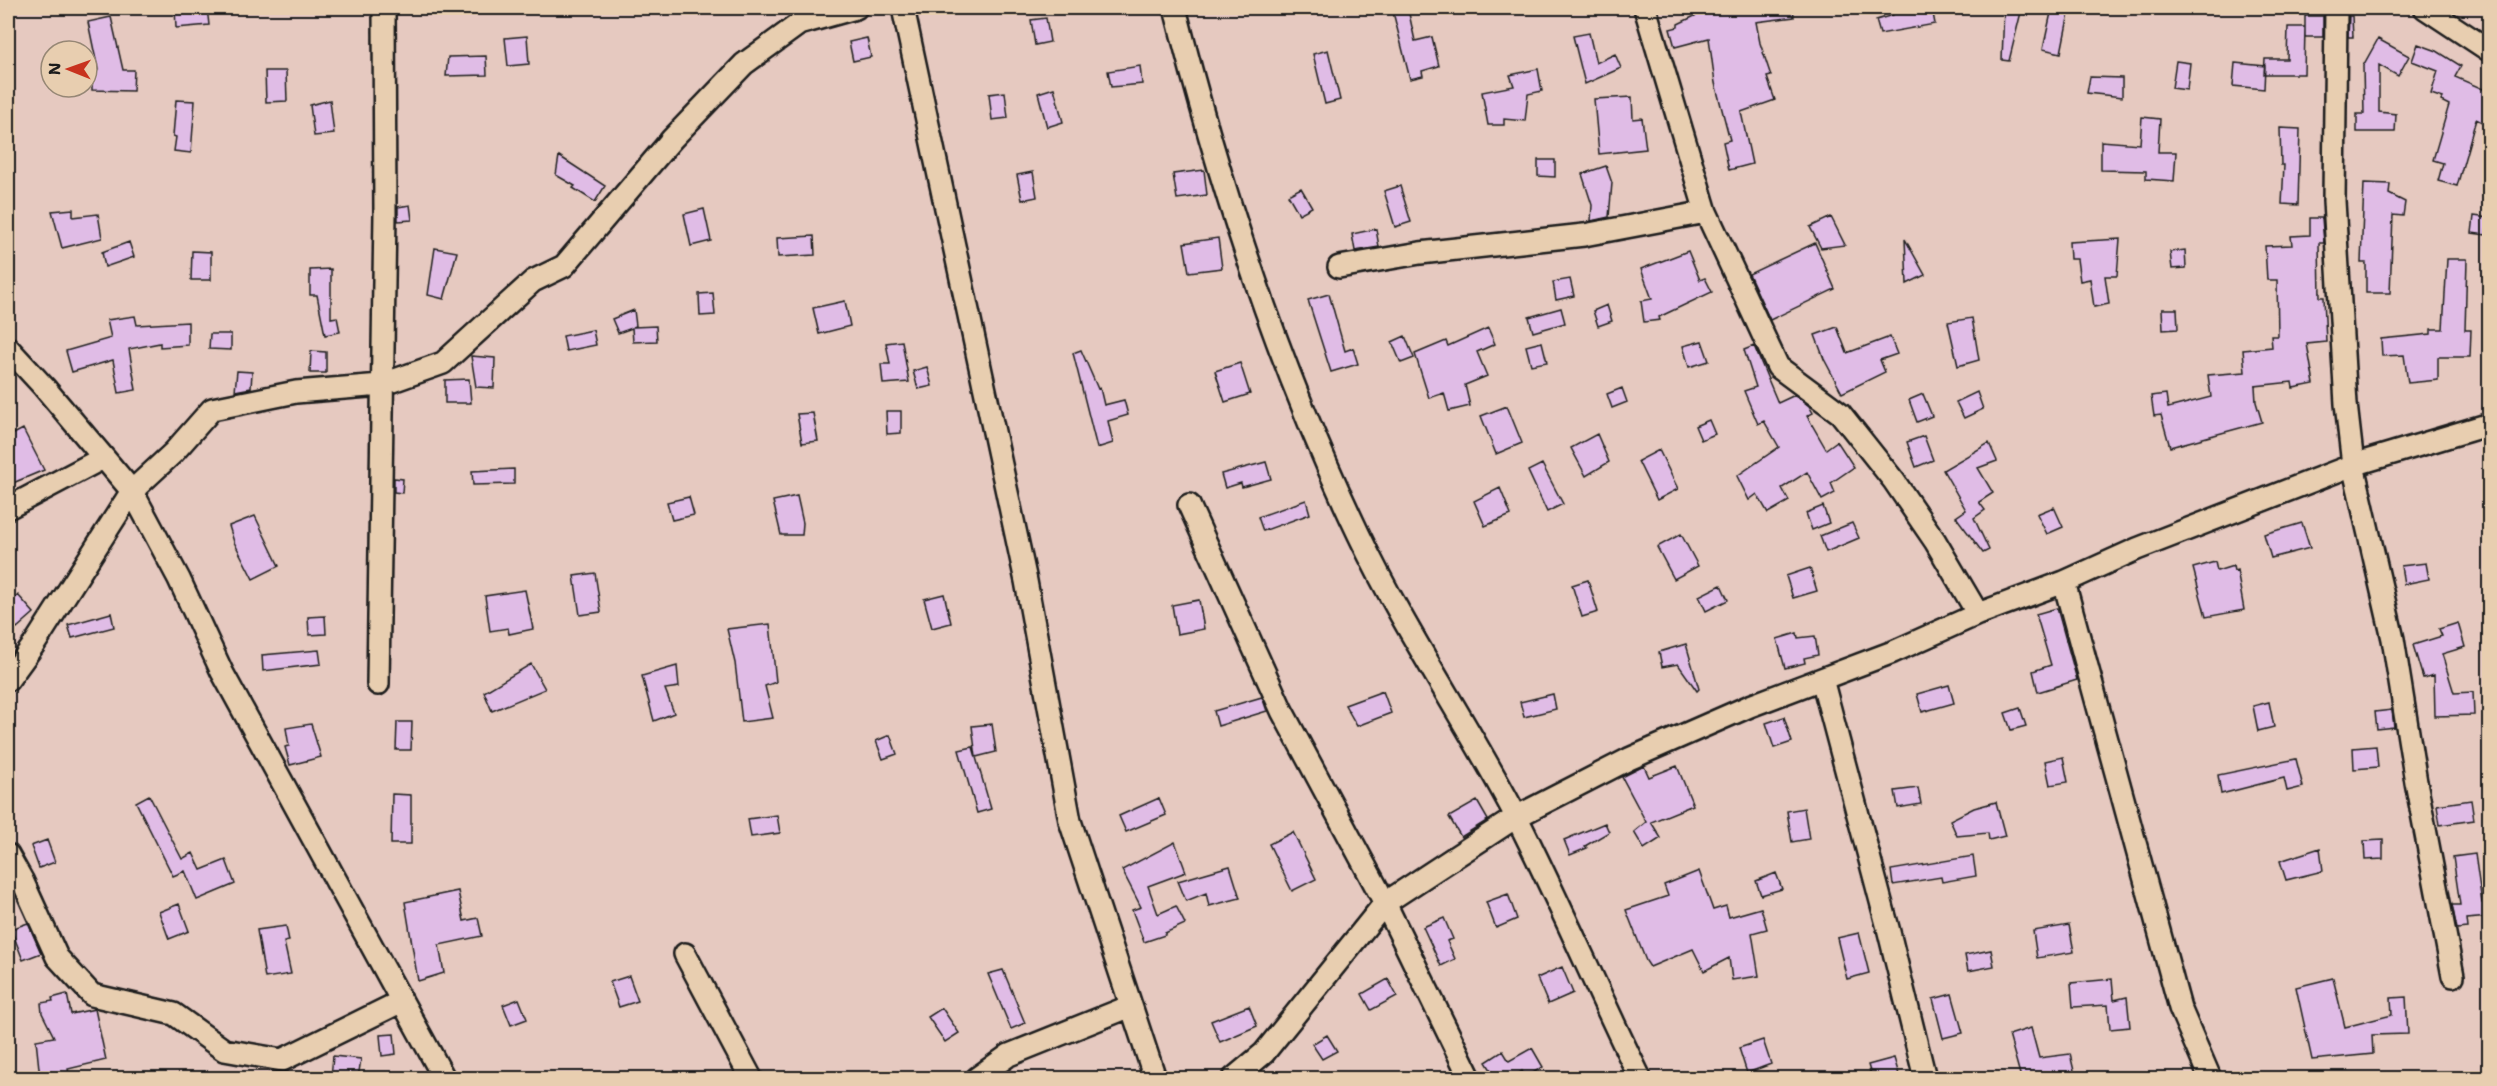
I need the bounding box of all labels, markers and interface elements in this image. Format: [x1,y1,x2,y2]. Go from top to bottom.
north arrow [39,39,99,99]
text: N [44,62,65,75]

